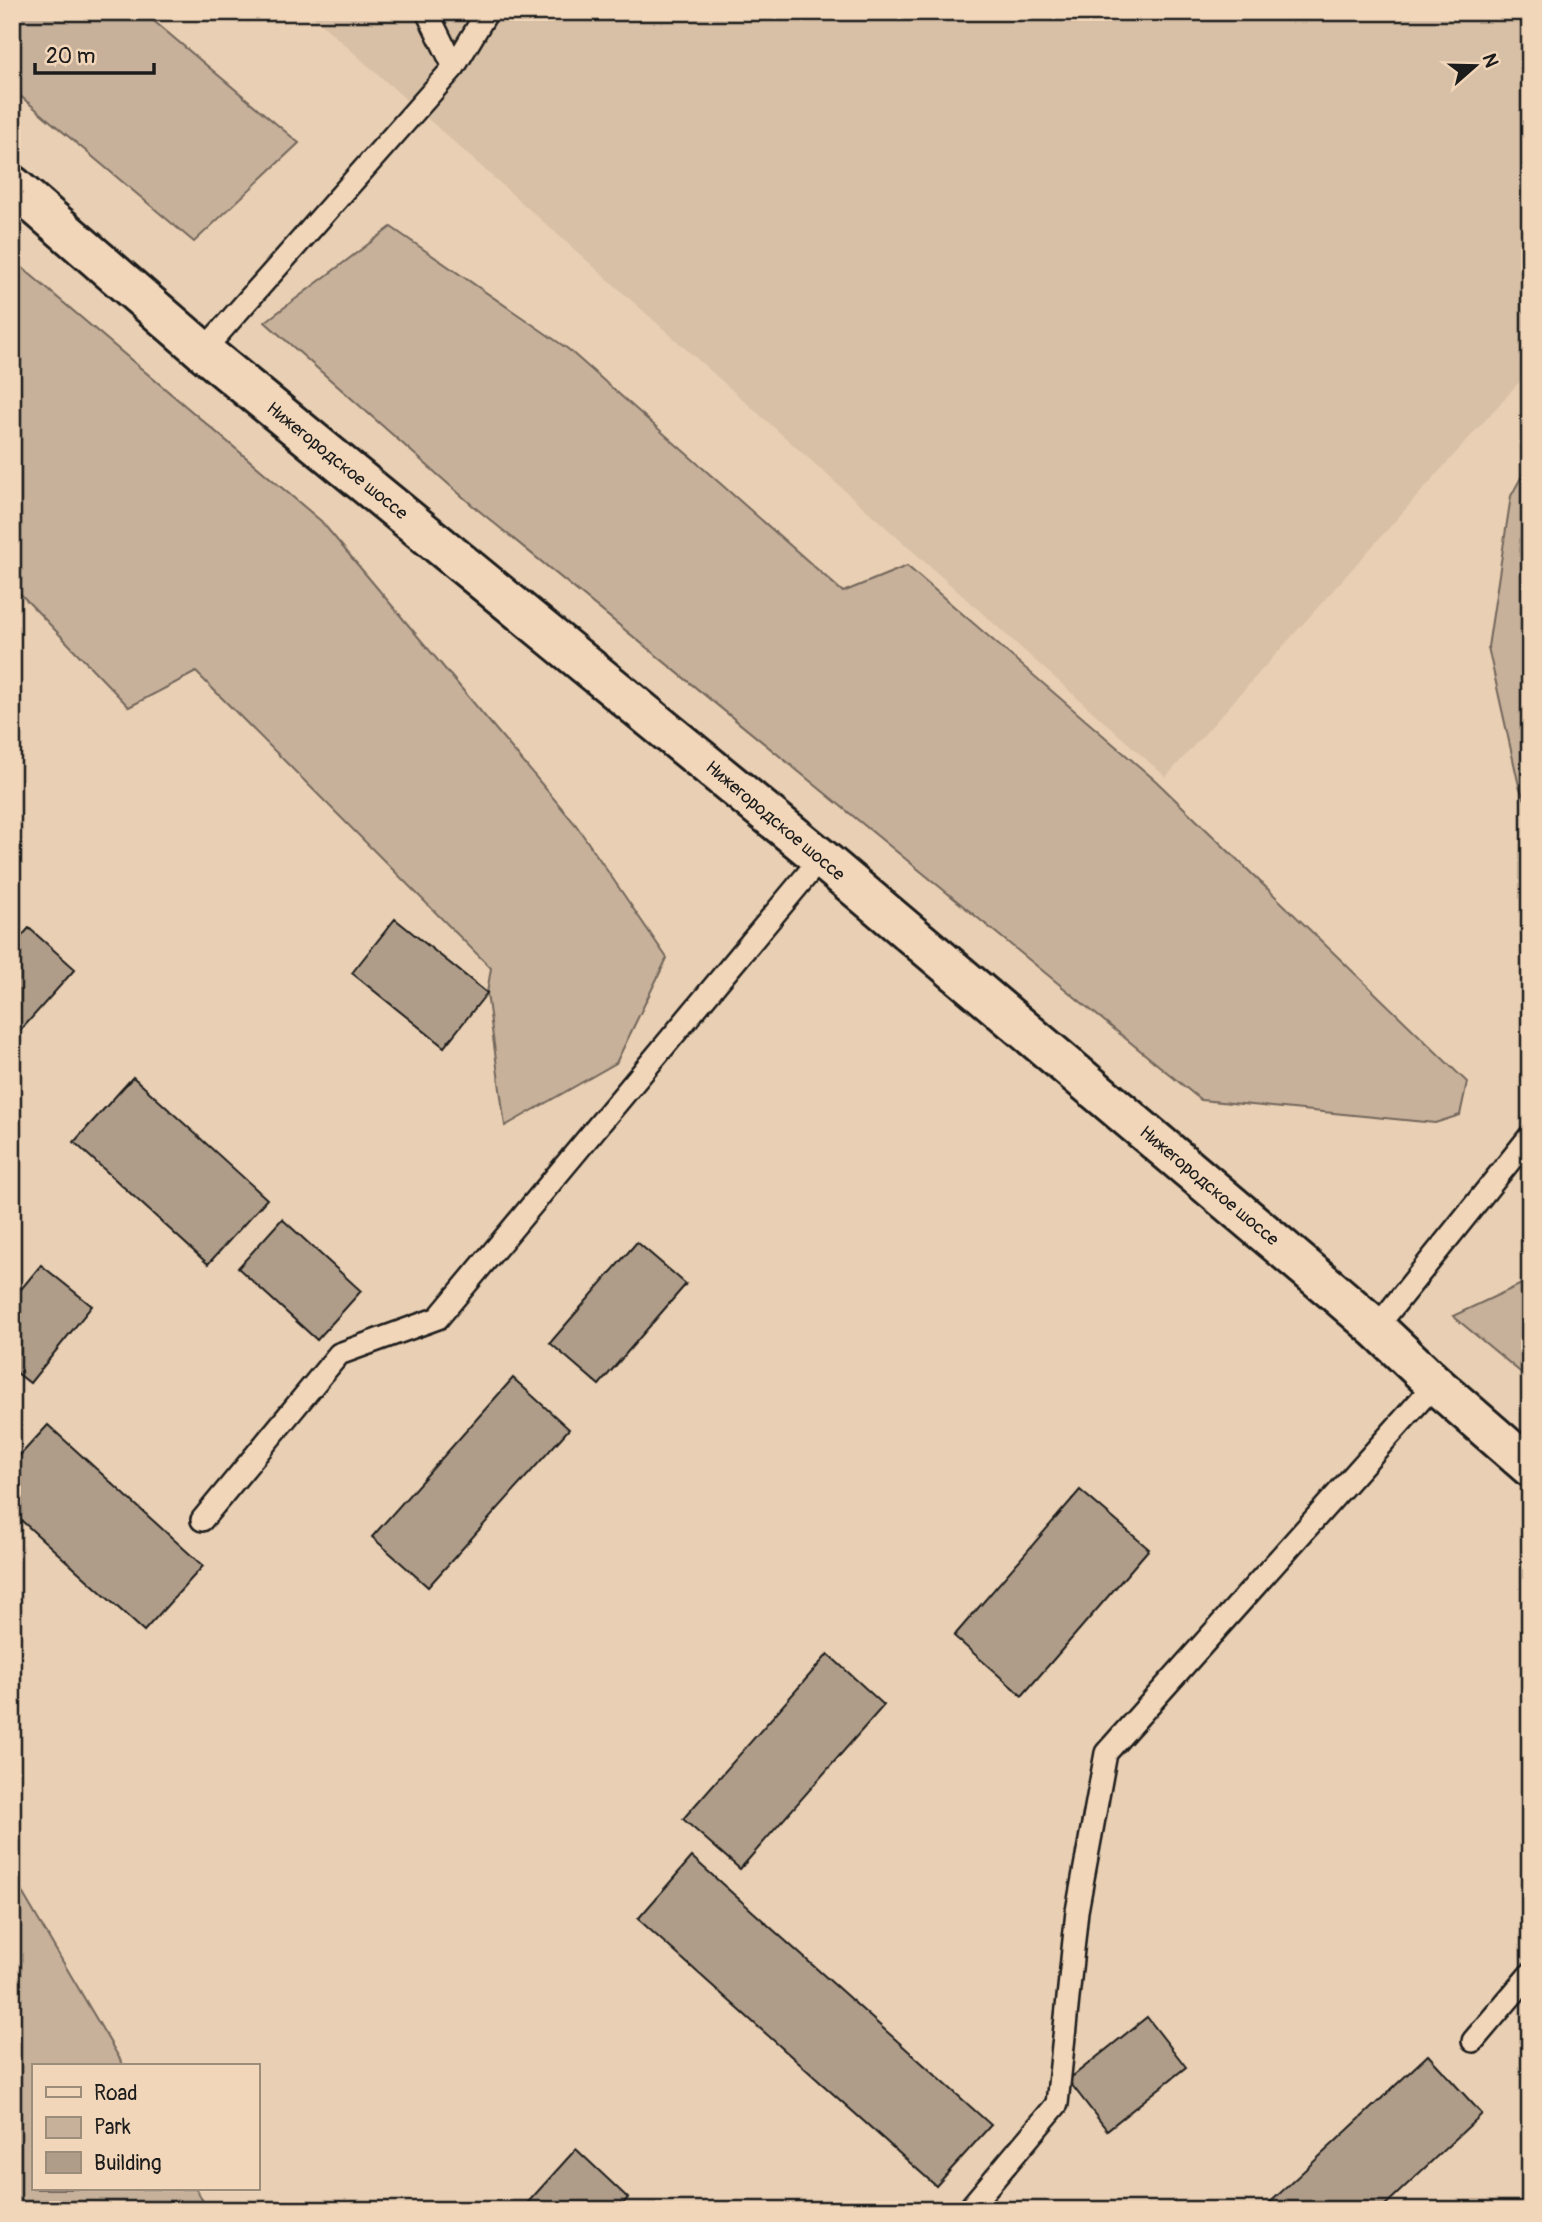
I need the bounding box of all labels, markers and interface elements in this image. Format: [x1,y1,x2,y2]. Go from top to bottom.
scale bar [35,32,154,76]
north arrow [1440,32,1510,102]
text: 20 m [46,43,95,70]
text: N [1477,50,1504,71]
street label: Нижегородское шоссе [262,397,412,525]
street label: Нижегородское шоссе [701,756,850,886]
street label: Нижегородское шоссе [1135,1121,1284,1251]
legend [32,2064,259,2190]
text: Road [94,2080,138,2107]
text: Park [94,2114,131,2141]
text: Building [94,2150,161,2177]

